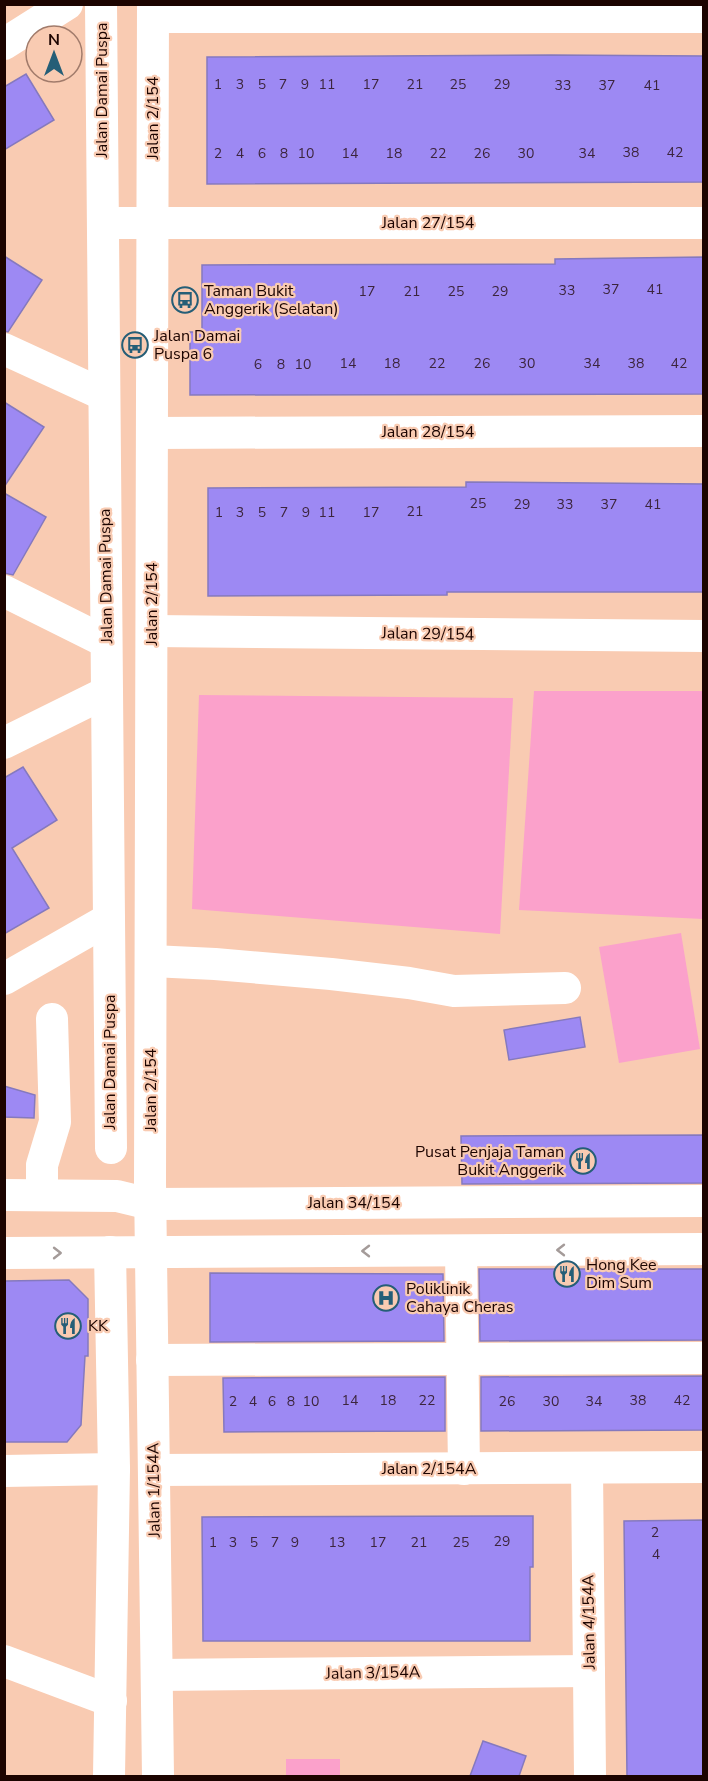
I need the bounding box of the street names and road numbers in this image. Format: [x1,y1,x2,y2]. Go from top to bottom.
street label: Jalan Damai Puspa [91,23,113,158]
street label: Jalan 2/154 [142,76,164,161]
street label: Jalan 27/154 [381,212,475,234]
street label: Jalan 28/154 [381,421,475,443]
street label: Jalan Damai Puspa [94,508,118,645]
street label: Jalan 2/154 [141,562,163,647]
street label: Jalan 29/154 [381,622,475,646]
street label: Jalan Damai Puspa [99,995,121,1130]
street label: Jalan 2/154 [140,1048,162,1133]
street label: Jalan 34/154 [307,1192,401,1214]
street label: Jalan 1/154A [142,1442,166,1539]
street label: Jalan 2/154A [381,1458,477,1480]
street label: Jalan 4/154A [577,1574,601,1671]
street label: Jalan 3/154A [324,1661,421,1685]

